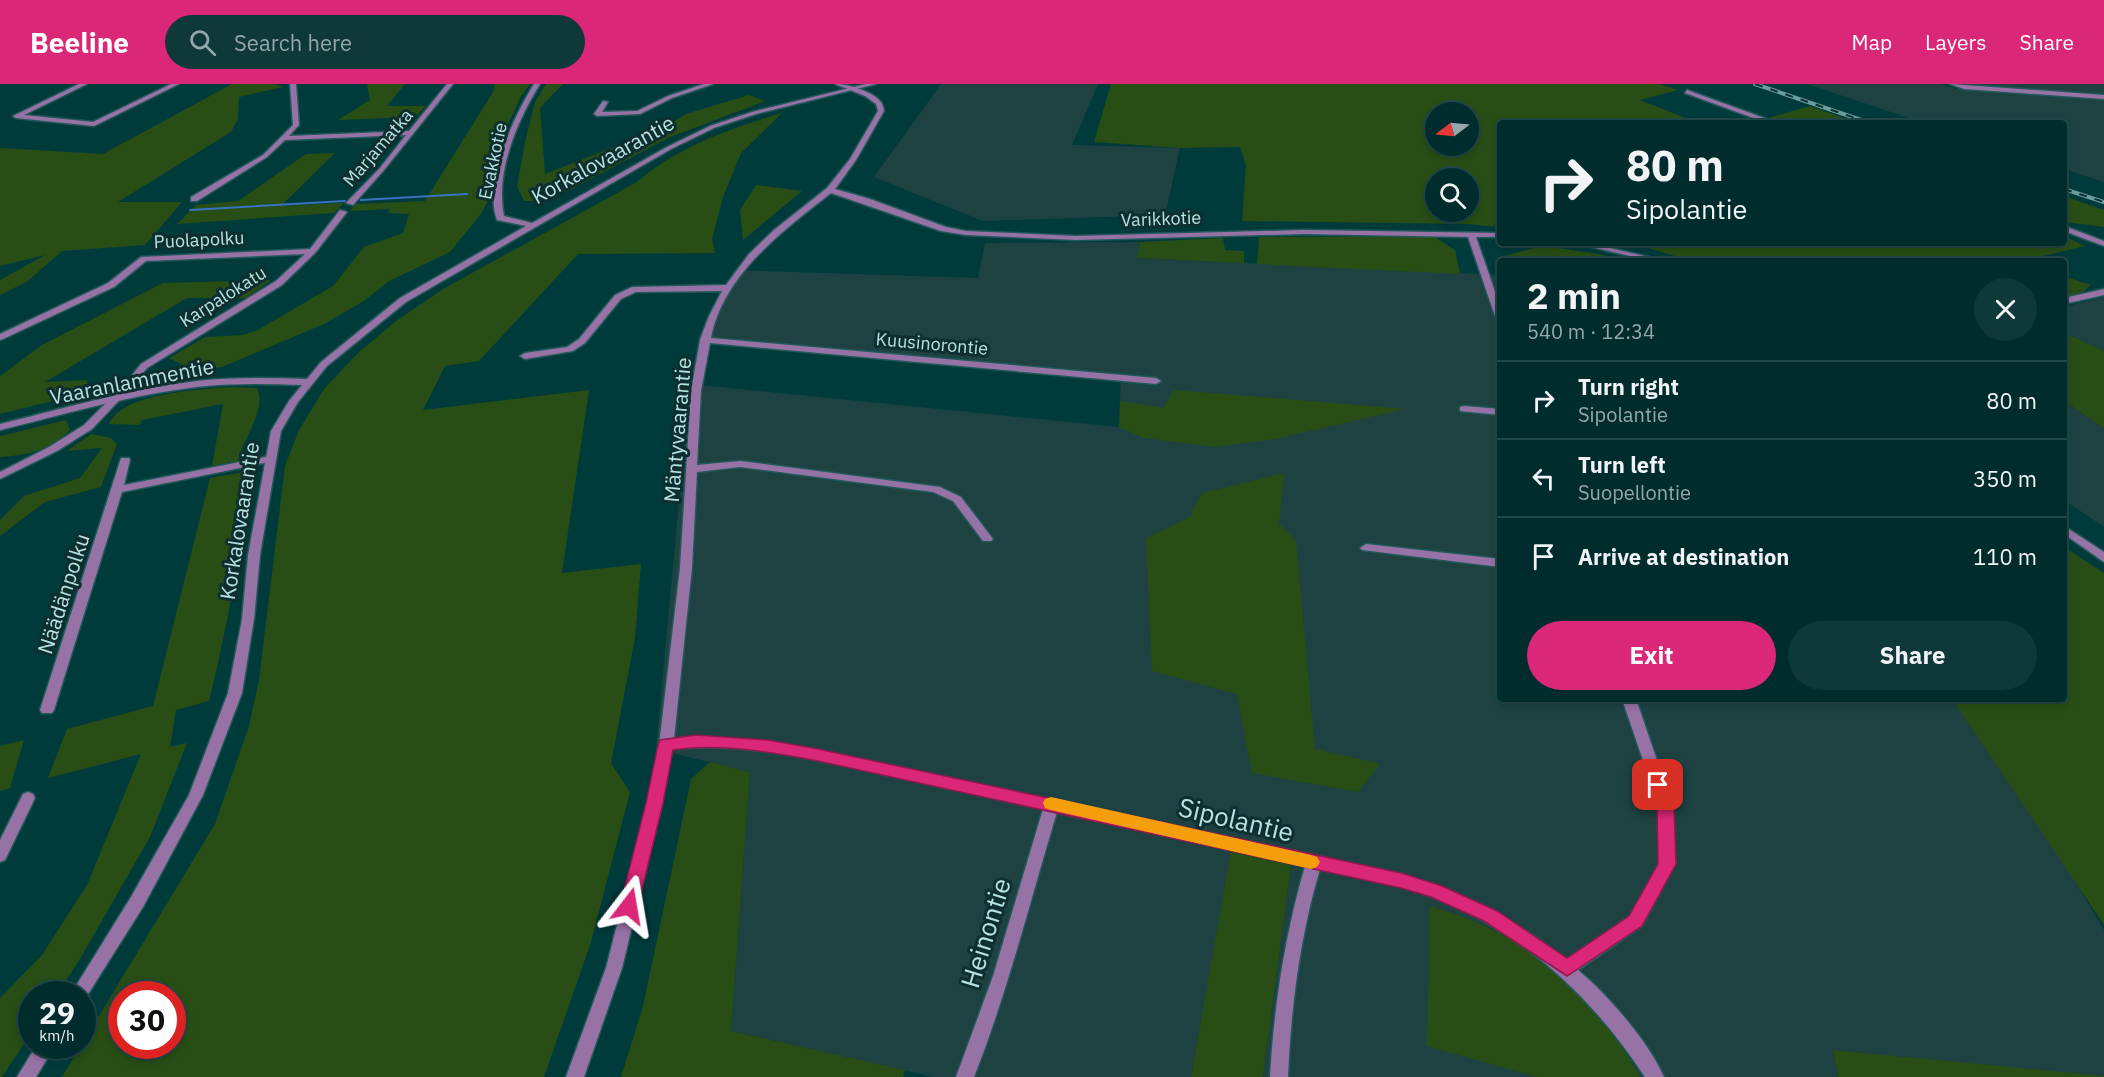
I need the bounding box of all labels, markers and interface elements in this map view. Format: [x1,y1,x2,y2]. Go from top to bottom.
search box [165,15,585,69]
text: Beeline [30,24,129,61]
icon: search [186,26,219,59]
text: Search here [234,28,352,57]
text: Map [1852,28,1892,56]
text: Layers [1925,28,1987,56]
text: Share [2020,28,2074,56]
north arrow [1425,102,1479,156]
map controls [1425,102,1479,222]
street label: Marjamatka [338,104,418,191]
street label: Korkalovaarantie [526,108,679,210]
street label: Evakkotie [473,120,512,202]
text: 80 m [1626,138,1724,193]
icon: right [1527,144,1605,222]
button: search [1425,168,1479,222]
text: Sipolantie [1626,191,1747,226]
street label: Varikkotie [1120,206,1202,231]
street label: Puolapolku [153,226,245,253]
street label: Karpalokatu [175,261,270,332]
text: 2 min [1527,272,1621,319]
button: close [1974,278,2037,341]
text: 540 m · 12:34 [1527,318,1655,345]
street label: Kuusinorontie [875,327,989,360]
street label: Vaaranlammentie [47,351,216,411]
street label: Mäntyvaarantie [657,356,697,504]
text: Turn right [1578,372,1679,401]
icon: right [1527,384,1560,417]
text: 80 m [1986,386,2037,415]
text: Sipolantie [1578,401,1668,428]
street label: Korkalovaarantie [213,440,265,602]
text: Turn left [1578,450,1666,479]
icon: left [1527,462,1560,495]
text: 350 m [1973,464,2037,493]
text: Suopellontie [1578,479,1691,506]
street label: Näädänpolku [30,530,96,657]
icon: arrive [1527,540,1560,573]
text: Arrive at destination [1578,542,1789,571]
text: 110 m [1973,542,2037,571]
button: Exit [1527,621,1776,690]
button: Share [1788,621,2037,690]
pin [1632,759,1683,810]
icon: arrive [1641,768,1674,801]
street label: Sipolantie [1175,789,1297,849]
position arrow [597,874,661,938]
street label: Heinontie [952,874,1018,992]
speed limit sign: 30 [108,981,186,1059]
text: 29 [39,993,75,1032]
text: km/h [39,1026,75,1045]

